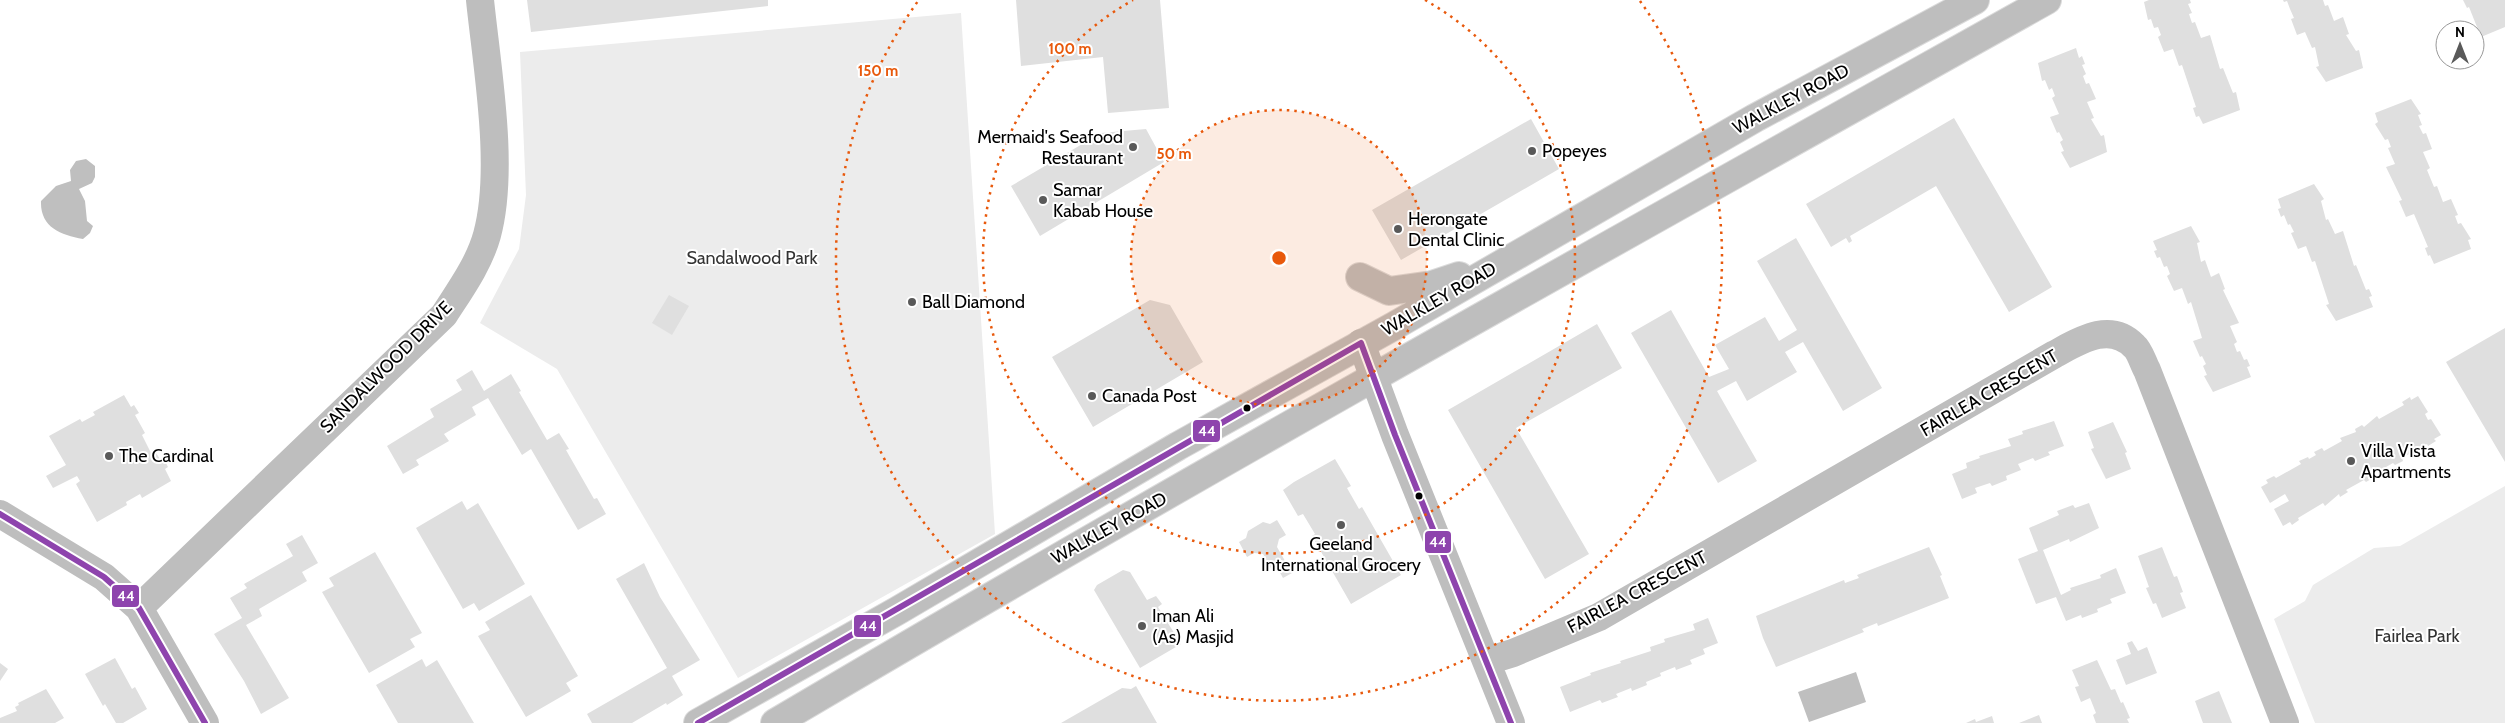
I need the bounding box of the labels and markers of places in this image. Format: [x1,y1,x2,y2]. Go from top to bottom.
place label: Mermaid's Seafood Restaurant [977,126,1123,169]
place label: Popeyes [1542,140,1607,162]
marker: Mermaid's Seafood Restaurant [1127,141,1139,153]
marker: Popeyes [1526,145,1538,157]
place label: Samar Kabab House [1053,179,1153,222]
marker: Samar Kabab House [1037,194,1049,206]
place label: Herongate Dental Clinic [1408,208,1504,251]
marker: Herongate Dental Clinic [1392,223,1404,235]
centre of rings [1270,249,1288,267]
place label: Ball Diamond [922,291,1025,313]
marker: Ball Diamond [906,296,918,308]
place label: Canada Post [1102,385,1197,407]
marker: Canada Post [1086,390,1098,402]
unlabelled marker [1242,403,1252,413]
place label: Villa Vista Apartments [2361,440,2451,483]
place label: The Cardinal [119,445,214,467]
marker: The Cardinal [103,450,115,462]
marker: Villa Vista Apartments [2345,455,2357,467]
unlabelled marker [1414,491,1424,501]
marker: Geeland International Grocery [1335,519,1347,531]
place label: Geeland International Grocery [1261,533,1421,576]
place label: Iman Ali (As) Masjid [1152,605,1234,648]
marker: Iman Ali (As) Masjid [1136,620,1148,632]

